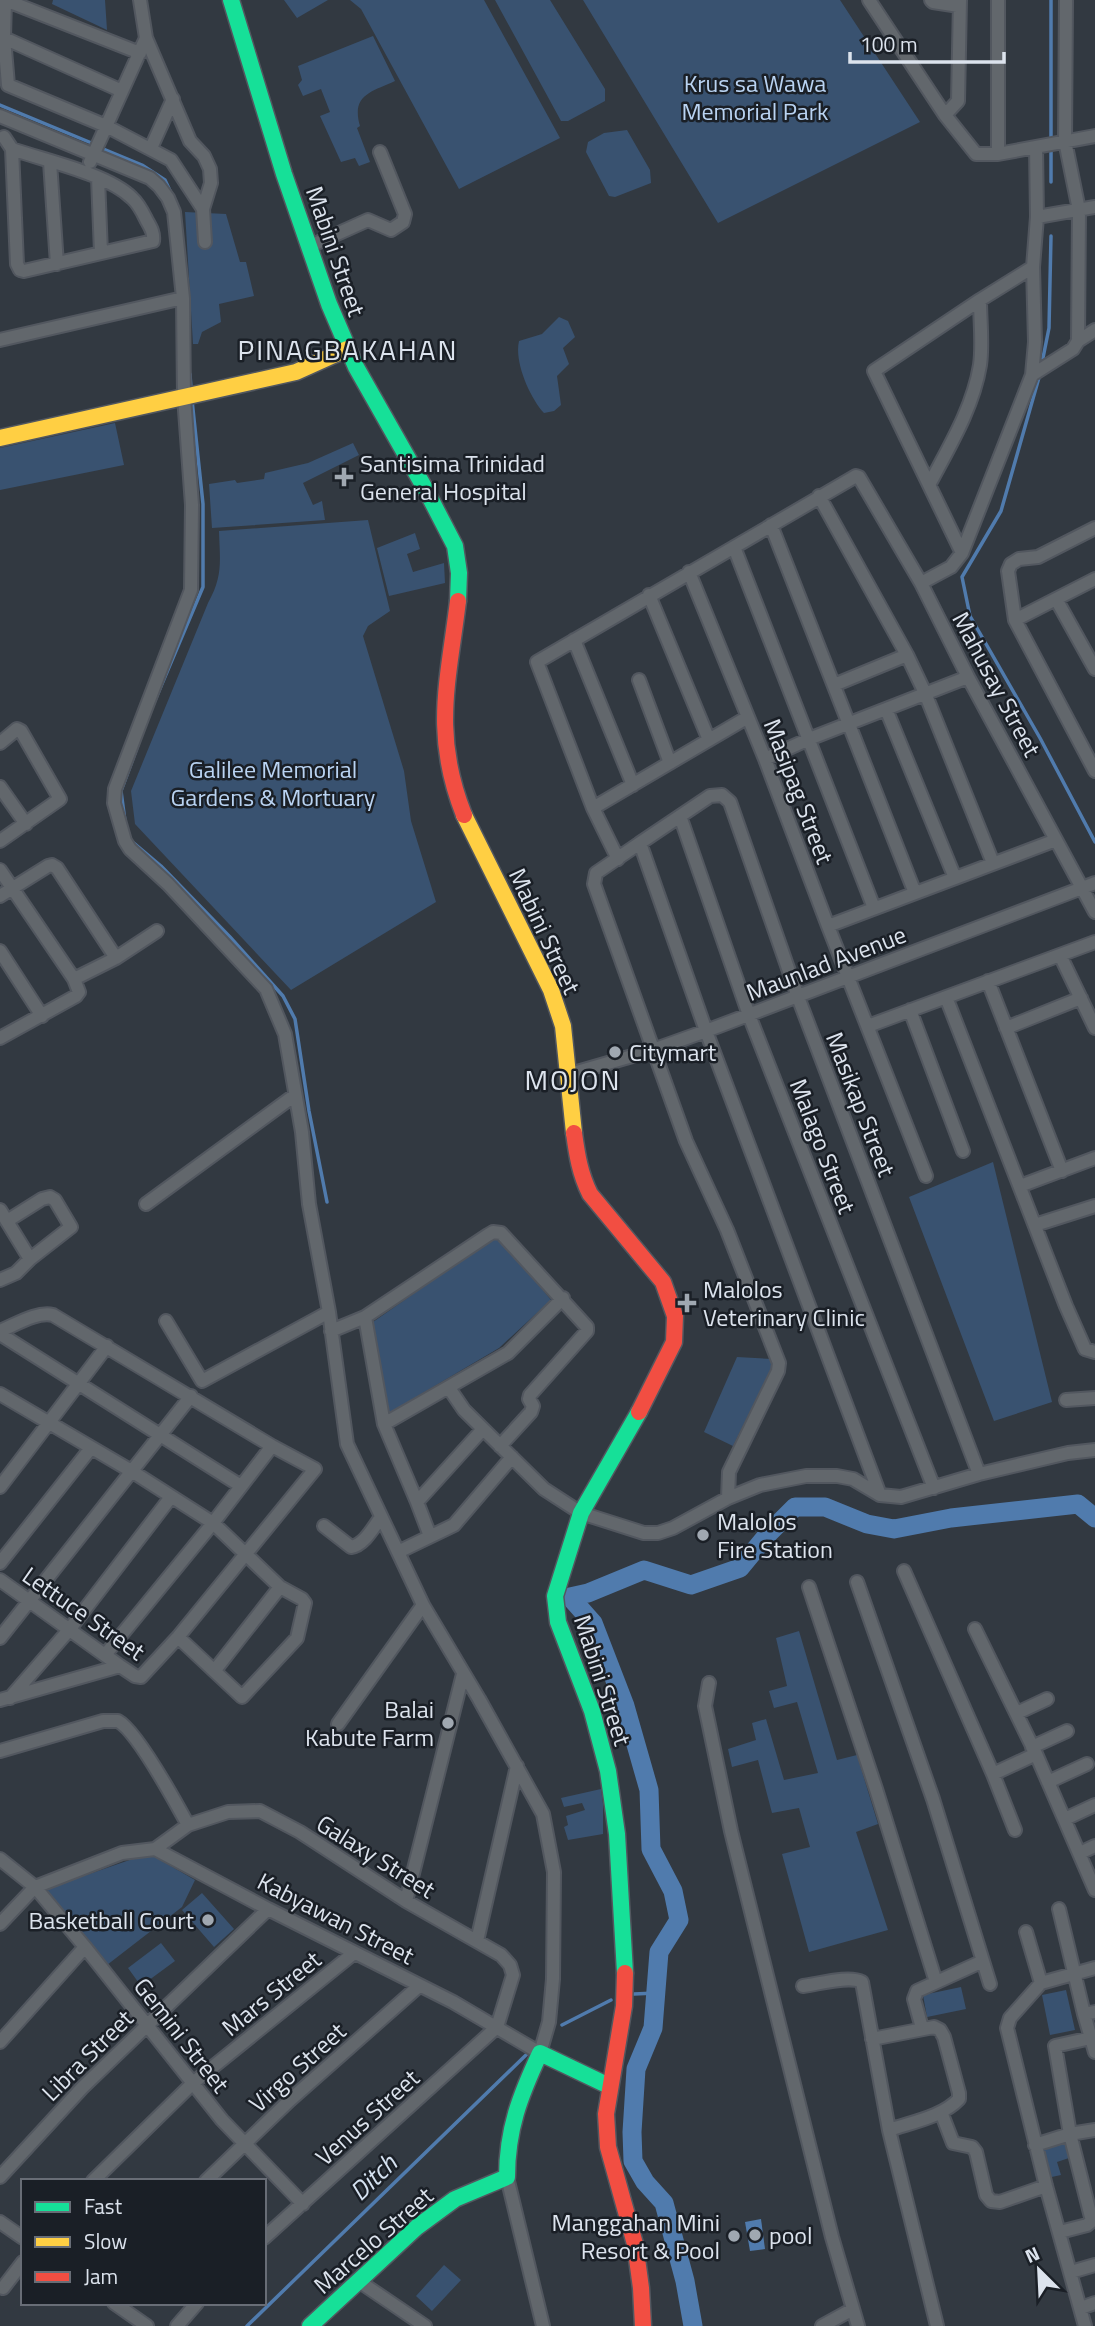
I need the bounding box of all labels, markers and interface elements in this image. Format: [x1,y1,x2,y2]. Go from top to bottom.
scale bar [850,21,1004,65]
text: 100 m [860,28,917,60]
park label: Krus sa Wawa Memorial Park [681,65,829,129]
street label: Mabini Street [297,181,375,321]
district label: PINAGBAKAHAN [238,328,458,371]
place label: Santisima Trinidad General Hospital [360,445,545,509]
marker: Santisima Trinidad General Hospital [334,467,354,487]
street label: Mahusay Street [944,605,1051,763]
street label: Masipag Street [755,713,843,869]
park label: Galilee Memorial Gardens & Mortuary [171,751,376,815]
street label: Mabini Street [500,862,590,1000]
street label: Maunlad Avenue [741,916,911,1010]
street label: Masikap Street [817,1027,905,1182]
place label: Citymart [629,1034,717,1070]
marker: Citymart [607,1044,623,1060]
district label: MOJON [525,1058,621,1101]
street label: Malago Street [781,1073,865,1219]
place label: Malolos Veterinary Clinic [703,1271,865,1335]
marker: Malolos Veterinary Clinic [677,1293,697,1313]
place label: Malolos Fire Station [717,1503,833,1567]
marker: Malolos Fire Station [695,1527,711,1543]
street label: Lettuce Street [15,1557,153,1669]
street label: Mabini Street [565,1610,641,1750]
place label: Balai Kabute Farm [305,1691,434,1755]
marker: Balai Kabute Farm [440,1715,456,1731]
street label: Galaxy Street [310,1805,443,1907]
street label: Kabyawan Street [251,1863,421,1973]
place label: Basketball Court [28,1902,195,1938]
marker: Basketball Court [200,1912,216,1928]
street label: Mars Street [214,1941,329,2044]
street label: Gemini Street [125,1970,239,2101]
street label: Libra Street [33,2001,141,2109]
street label: Virgo Street [241,2013,354,2120]
street label: Venus Street [307,2060,428,2174]
water label: Ditch [340,2144,406,2209]
street label: Marcelo Street [305,2177,441,2302]
legend [21,2179,266,2305]
text: Fast [84,2190,123,2222]
place label: Manggahan Mini Resort & Pool [552,2204,720,2268]
place label: pool [769,2217,813,2253]
text: Slow [84,2225,127,2257]
marker: pool [747,2227,763,2243]
marker: Manggahan Mini Resort & Pool [726,2228,742,2244]
north arrow [1004,2235,1074,2305]
text: N [1020,2238,1044,2270]
text: Jam [84,2260,118,2292]

